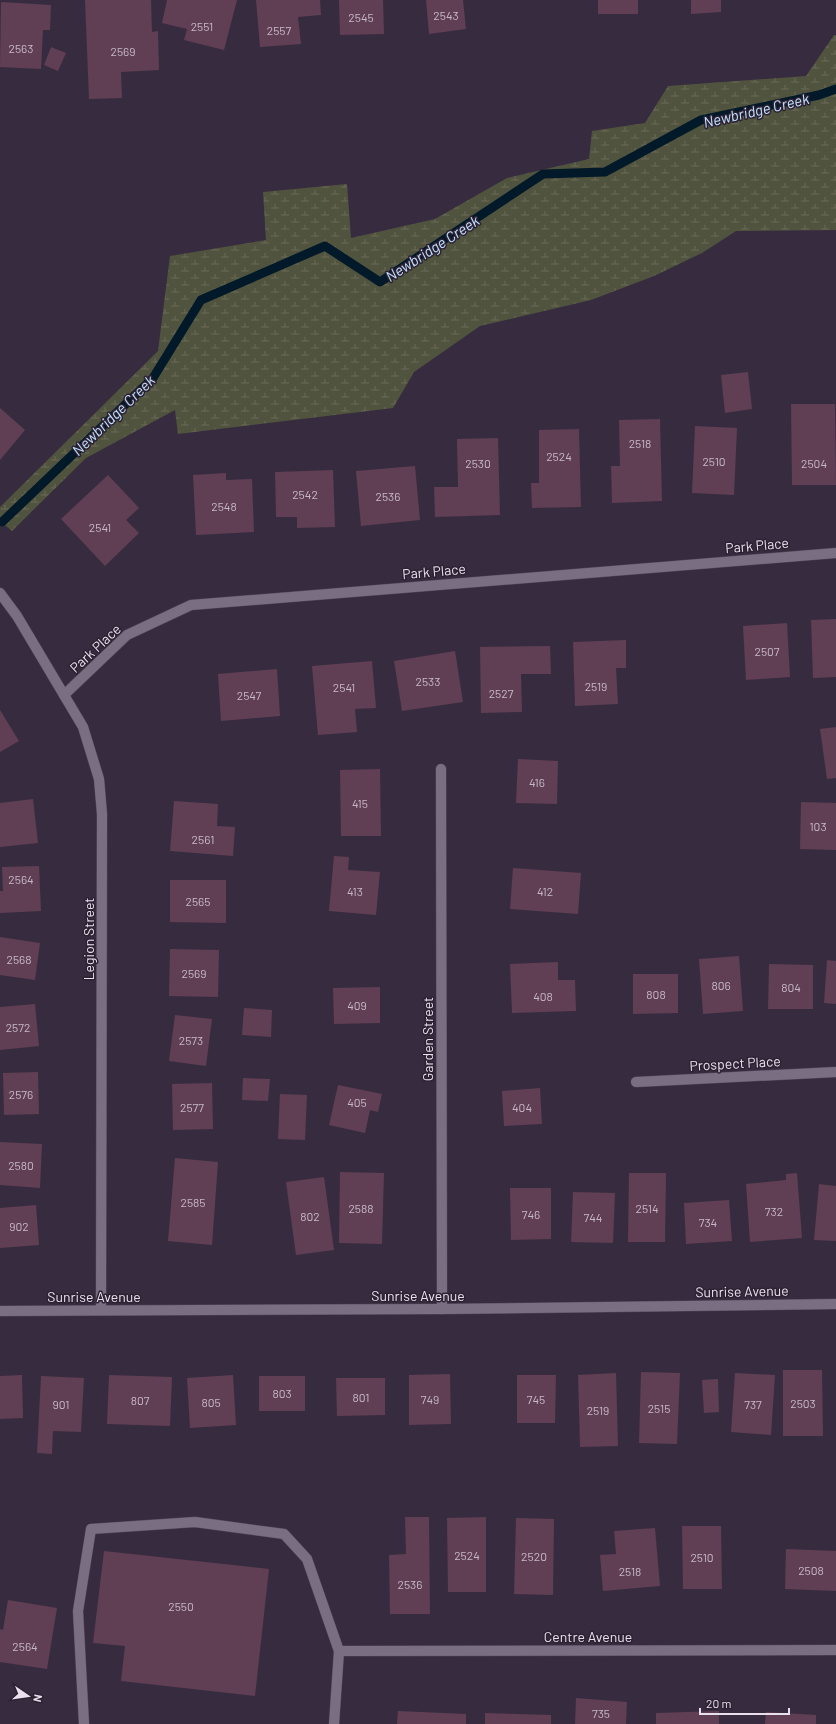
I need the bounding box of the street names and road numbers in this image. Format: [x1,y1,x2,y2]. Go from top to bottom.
street label: Park Place [725,534,789,556]
street label: Park Place [402,560,466,582]
street label: Park Place [66,620,124,676]
street label: Legion Street [80,898,97,980]
street label: Garden Street [419,997,436,1081]
street label: Prospect Place [689,1052,781,1074]
street label: Sunrise Avenue [695,1282,789,1300]
street label: Sunrise Avenue [371,1287,465,1304]
street label: Sunrise Avenue [47,1288,141,1305]
street label: Centre Avenue [544,1628,632,1645]

